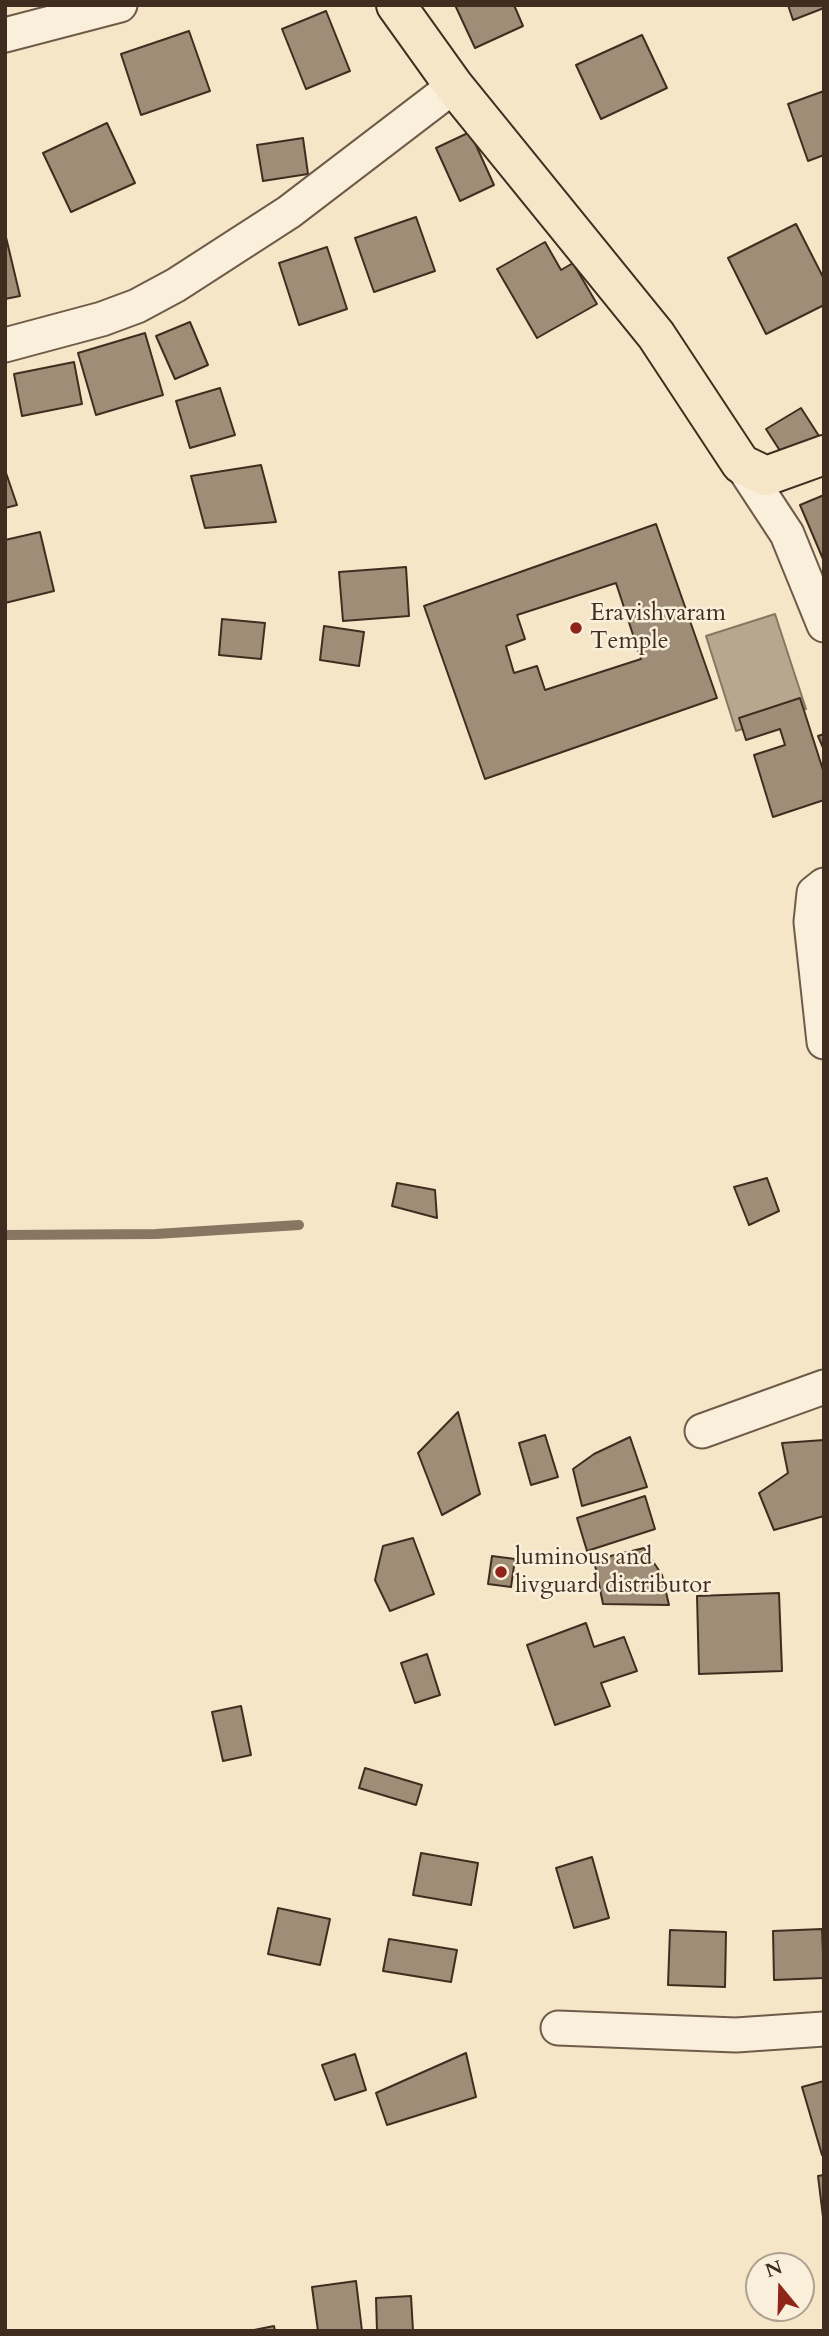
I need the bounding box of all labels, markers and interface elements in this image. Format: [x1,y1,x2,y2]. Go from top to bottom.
place label: Eravishvaram Temple [590,600,726,656]
marker: Eravishvaram Temple [568,620,584,636]
place label: luminous and livguard distributor [515,1544,711,1600]
marker: luminous and livguard distributor [493,1564,509,1580]
north arrow [745,2252,815,2322]
text: N [762,2254,786,2284]

